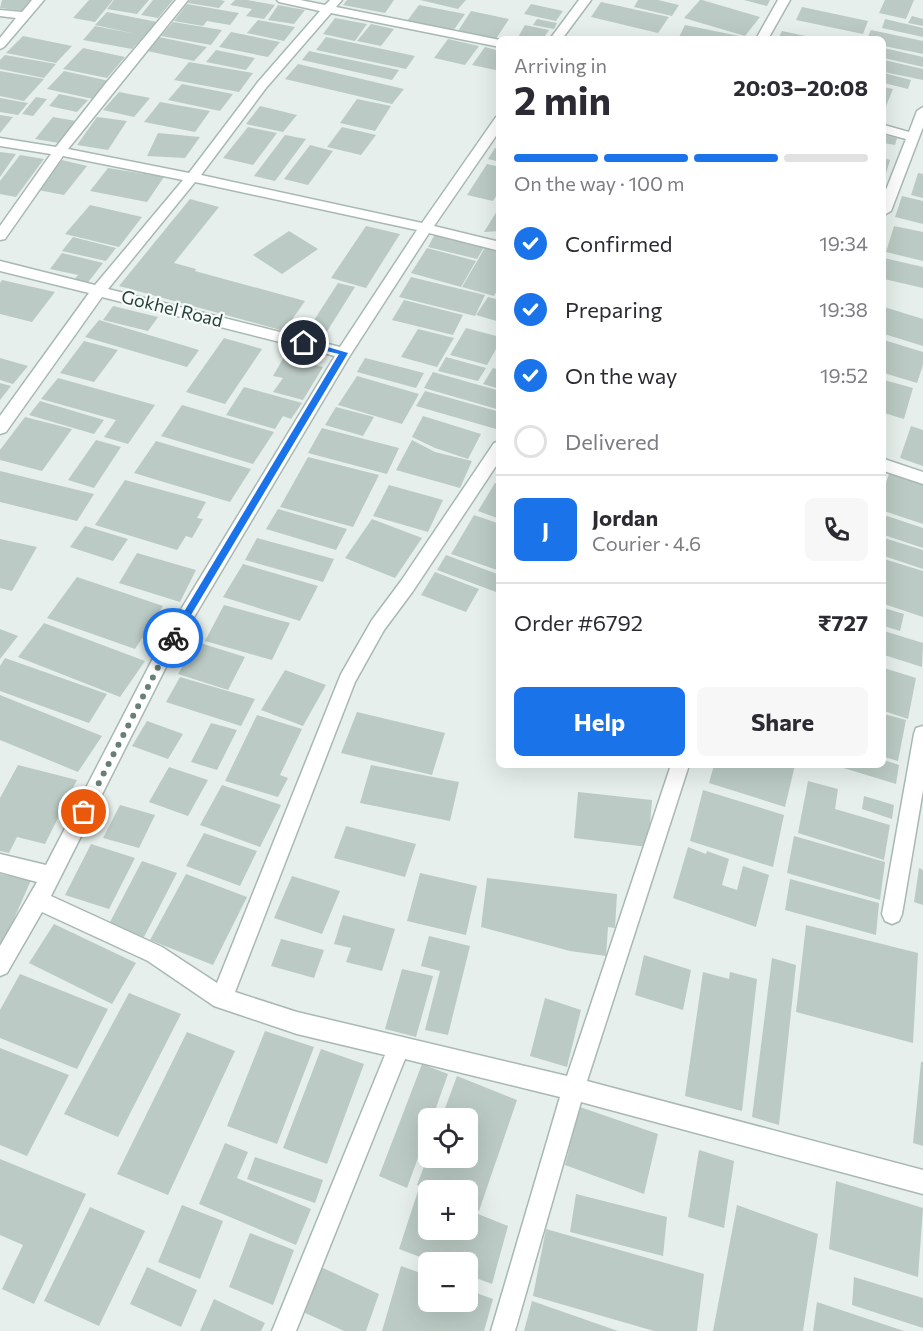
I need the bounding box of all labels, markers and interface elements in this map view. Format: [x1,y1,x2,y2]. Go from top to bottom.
text: Arriving in [514,53,607,77]
text: 20:03–20:08 [733,74,868,101]
text: 2 min [514,75,611,123]
text: On the way · 100 m [514,171,684,195]
icon: check [514,227,547,260]
text: Confirmed [565,230,672,257]
text: 19:34 [819,231,868,255]
street label: Gokhel Road [119,285,225,331]
icon: check [514,293,547,326]
text: Preparing [565,296,662,323]
text: 19:38 [819,297,868,321]
pin [278,317,329,368]
icon: home [287,326,320,359]
icon: check [514,359,547,392]
text: On the way [565,362,677,389]
text: 19:52 [820,363,868,387]
text: Delivered [565,428,659,455]
button: phone [805,498,868,561]
text: Jordan [592,504,658,531]
text: J [542,516,549,543]
text: Courier · 4.6 [592,531,701,555]
courier [143,608,203,668]
text: Order #6792 [514,609,643,636]
text: ₹727 [818,609,868,636]
icon: bike [157,622,190,655]
button: Help [514,687,685,756]
button: Share [697,687,868,756]
pin [58,786,109,837]
icon: bag [67,795,100,828]
map controls [418,1108,478,1312]
button: locate [418,1108,478,1168]
button: + [418,1180,478,1240]
button: − [418,1252,478,1312]

